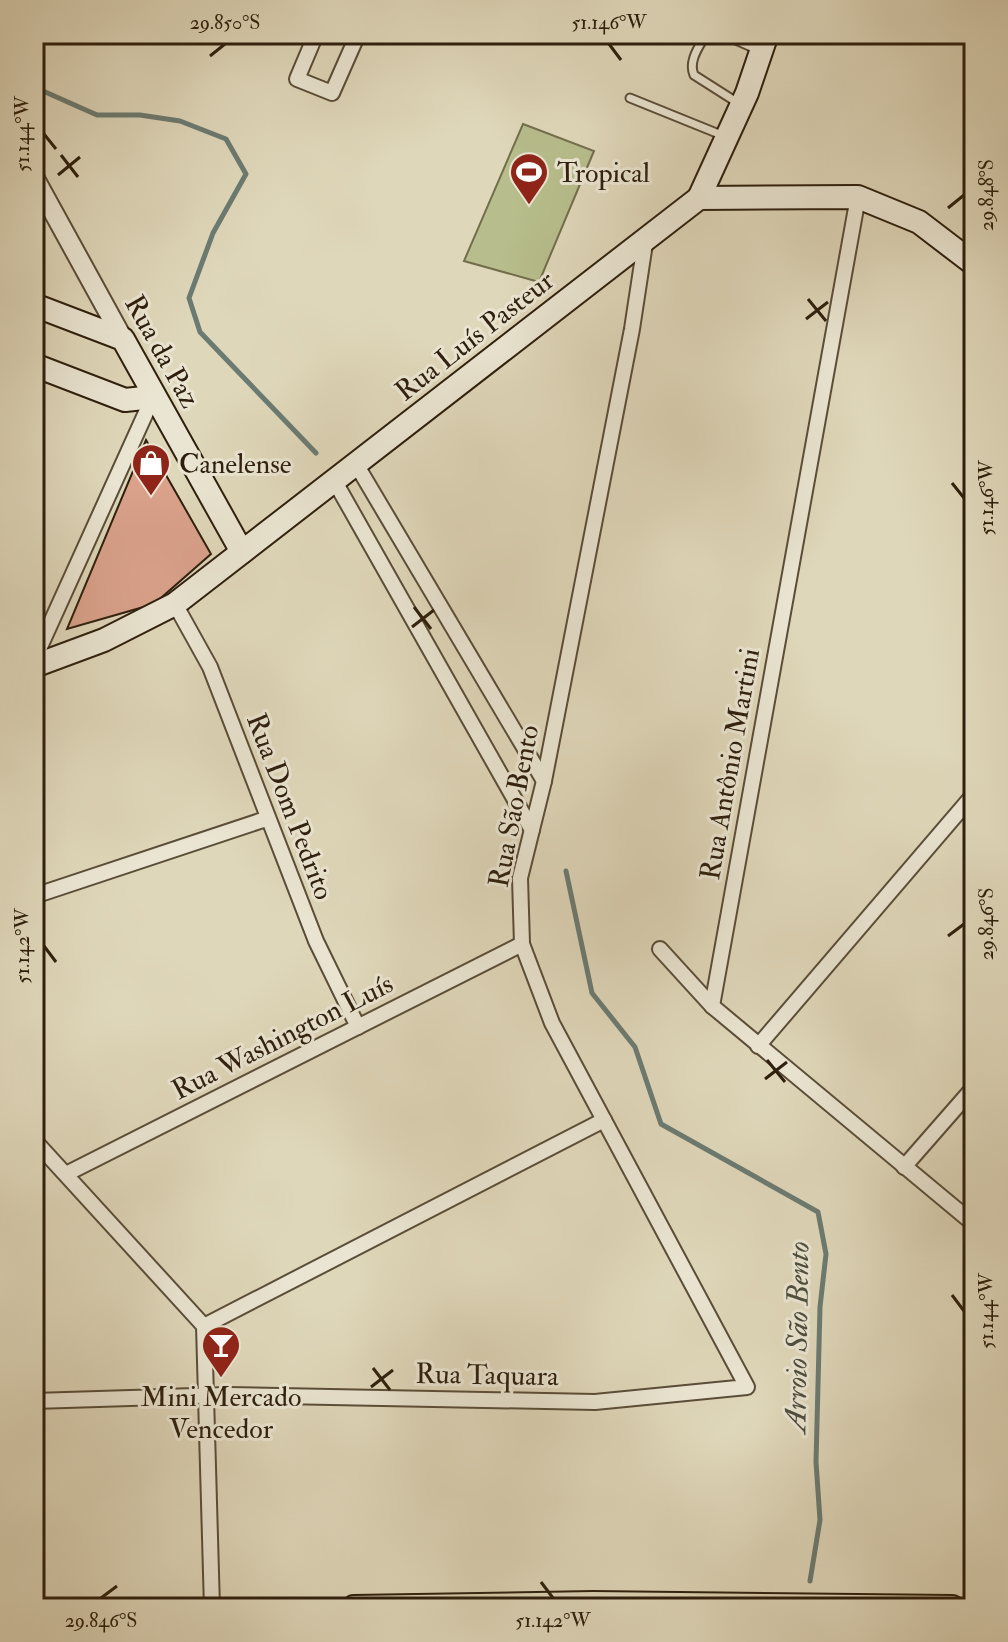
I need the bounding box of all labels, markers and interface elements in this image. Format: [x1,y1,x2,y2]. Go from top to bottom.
text: 29.850°S [190,10,260,35]
text: 51.146°W [571,10,647,35]
text: 51.144°W [10,95,35,172]
sports icon: Tropical [508,151,550,206]
place label: Tropical [557,156,650,191]
text: 29.848°S [974,159,999,231]
street label: Rua Luís Pasteur [389,263,562,409]
street label: Rua da Paz [116,289,207,415]
shop icon: Canelense [130,442,172,497]
place label: Canelense [179,447,292,482]
text: 51.146°W [974,460,999,536]
street label: Rua Antônio Martini [693,646,768,883]
street label: Rua Dom Pedrito [238,708,341,905]
street label: Rua São Bento [482,722,547,891]
text: 29.846°S [974,888,999,960]
text: 51.142°W [10,908,35,984]
street label: Rua Washington Luís [166,966,399,1108]
water label: Arroio São Bento [777,1241,818,1436]
text: 51.144°W [974,1272,999,1349]
bar icon: Mini Mercado Vencedor [200,1324,242,1379]
street label: Rua Taquara [415,1357,559,1394]
place label: Mini Mercado Vencedor [140,1380,302,1447]
text: 29.846°S [65,1608,137,1633]
text: 51.142°W [515,1608,591,1633]

